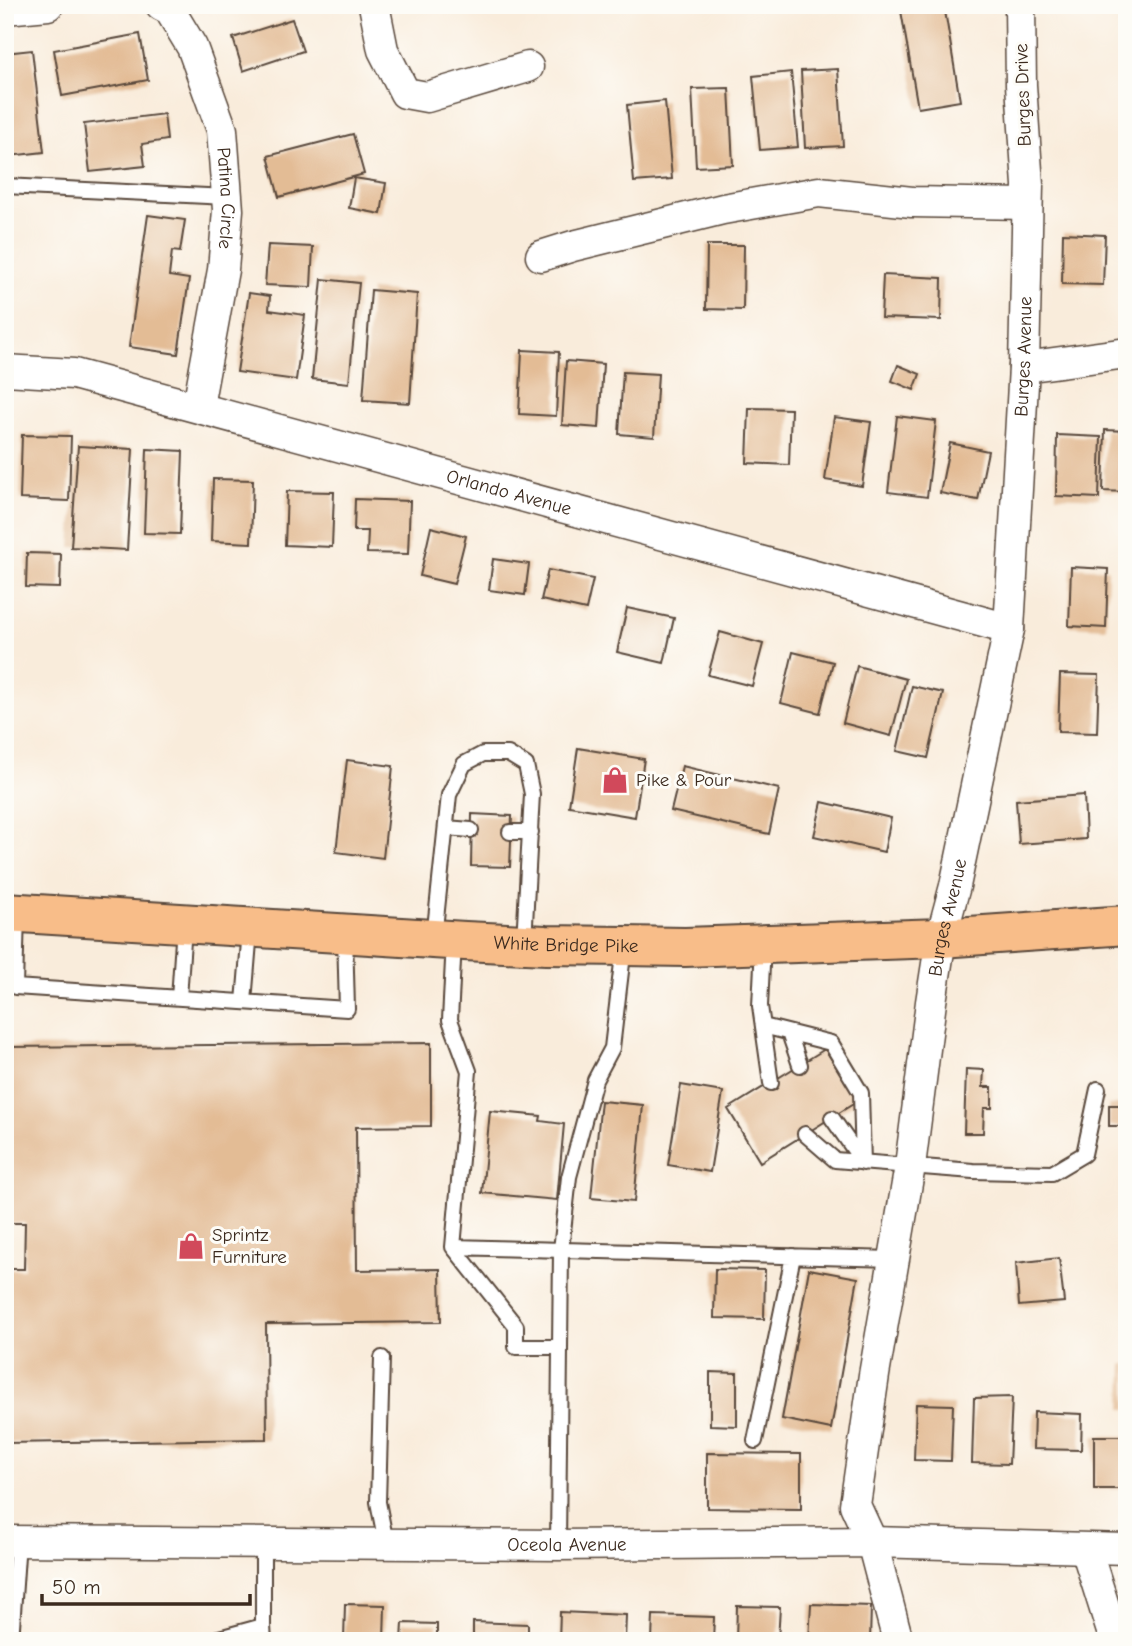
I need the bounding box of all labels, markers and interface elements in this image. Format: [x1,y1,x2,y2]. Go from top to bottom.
street label: Burges Drive [1010,43,1036,147]
street label: Patina Circle [212,147,239,250]
street label: Burges Avenue [1010,296,1037,417]
street label: Orlando Avenue [444,465,574,520]
shop icon: Pike & Pour [600,765,630,795]
place label: Pike & Pour [636,769,732,791]
street label: Burges Avenue [924,857,971,978]
street label: White Bridge Pike [493,931,639,957]
place label: Sprintz Furniture [212,1224,287,1268]
shop icon: Sprintz Furniture [176,1231,206,1261]
street label: Oceola Avenue [507,1533,627,1556]
scale bar [42,1562,250,1606]
text: 50 m [52,1575,101,1599]

